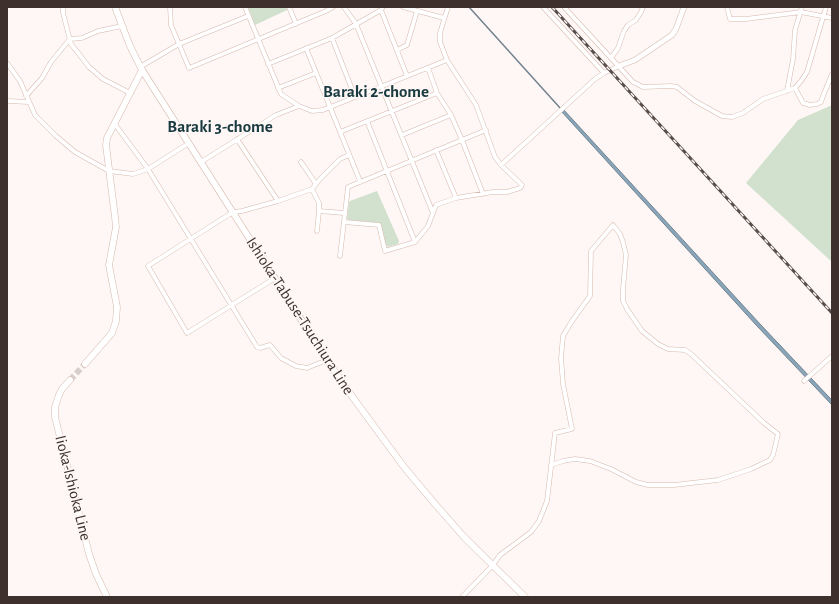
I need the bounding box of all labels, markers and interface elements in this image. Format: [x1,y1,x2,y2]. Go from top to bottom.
district label: Baraki 2-chome [323,82,429,102]
district label: Baraki 3-chome [167,117,273,137]
street label: Ishioka-Tabuse-Tsuchiura Line [242,234,358,398]
street label: Iioka-Ishioka Line [51,433,95,543]

